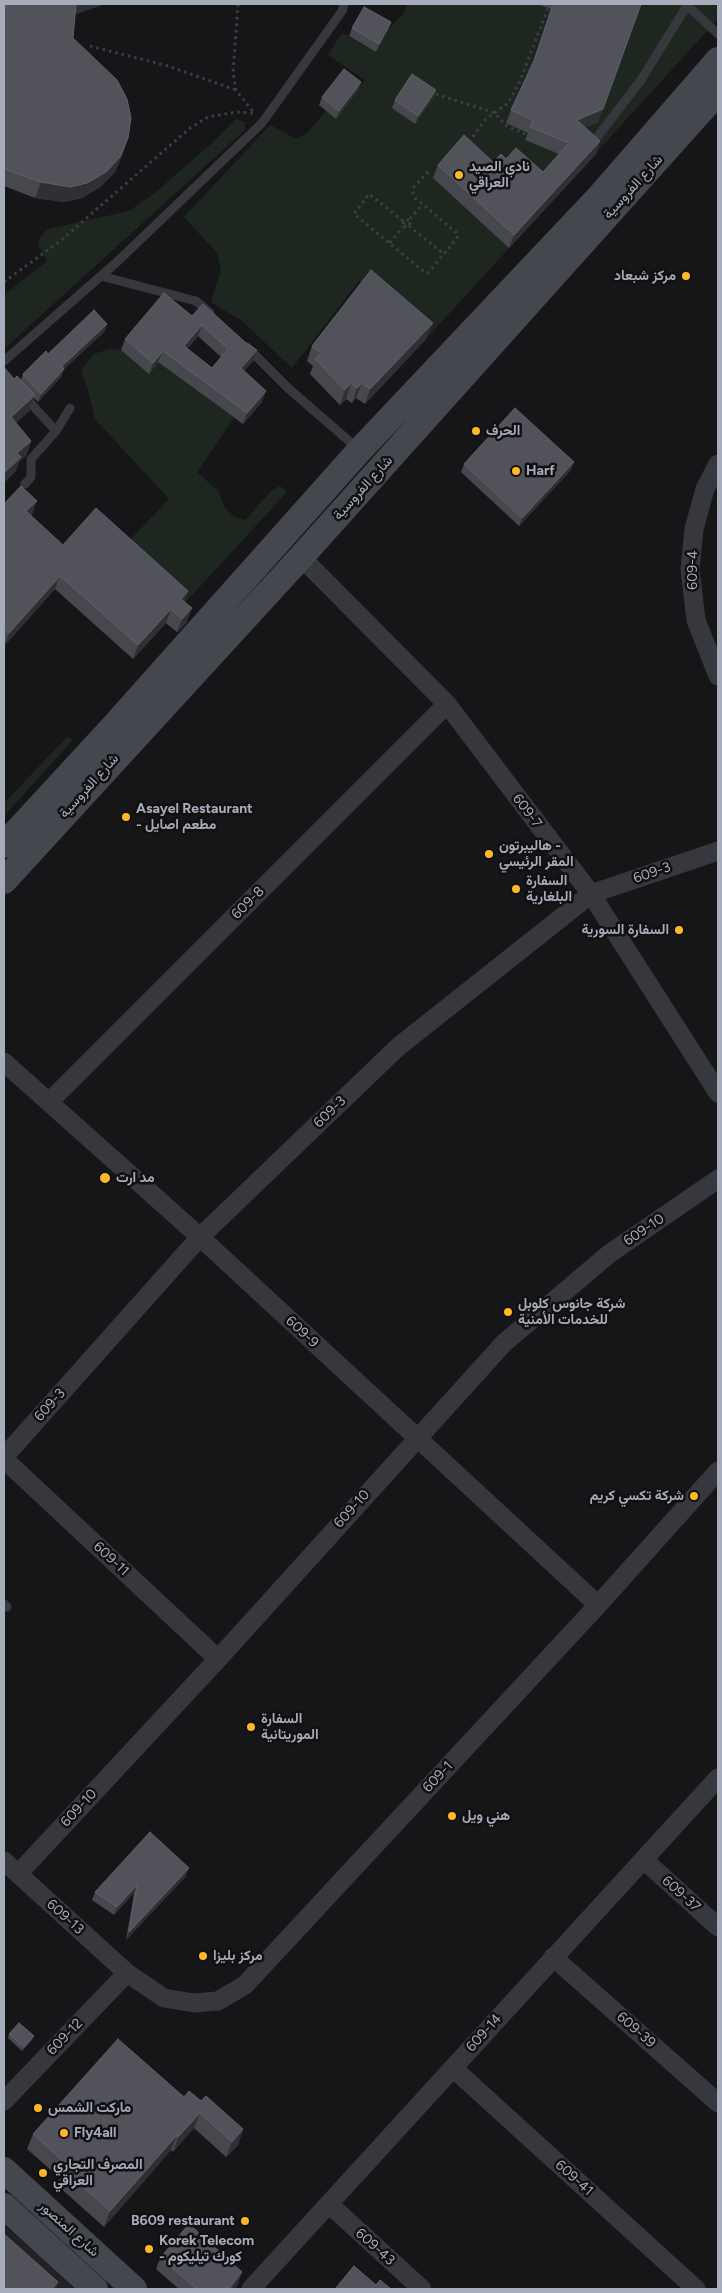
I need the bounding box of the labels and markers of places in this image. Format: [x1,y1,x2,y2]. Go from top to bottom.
place label: نادي الصيد العراقي [469,159,530,192]
marker: نادي الصيد العراقي [453,169,465,181]
place label: مركز شبعاد [614,268,676,284]
marker: مركز شبعاد [680,270,692,282]
place label: الحرف [486,423,520,439]
marker: الحرف [470,425,482,437]
place label: Harf [526,463,555,479]
marker: Harf [510,465,522,477]
place label: Asayel Restaurant - مطعم اصايل [136,801,253,834]
marker: Asayel Restaurant - مطعم اصايل [120,811,132,823]
place label: هاليبرتون - المقر الرئيسي [499,838,574,870]
marker: هاليبرتون - المقر الرئيسي [483,848,495,860]
place label: السفارة البلغارية [526,873,572,906]
marker: السفارة البلغارية [510,883,522,895]
place label: السفارة السورية [581,922,669,938]
marker: السفارة السورية [673,924,685,936]
place label: مد ارت [116,1170,155,1186]
marker: مد ارت [98,1171,112,1185]
place label: شركة جانوس كلوبل للخدمات الأمنية [518,1296,625,1328]
marker: شركة جانوس كلوبل للخدمات الأمنية [502,1306,514,1318]
place label: شركة تكسي كريم [590,1488,684,1504]
marker: شركة تكسي كريم [688,1490,700,1502]
place label: السفارة الموريتانية [261,1711,319,1744]
marker: السفارة الموريتانية [245,1721,257,1733]
place label: هني ويل [462,1808,510,1824]
marker: هني ويل [446,1810,458,1822]
place label: مركز بليزا [213,1948,263,1964]
marker: مركز بليزا [197,1950,209,1962]
place label: ماركت الشمس [48,2100,131,2116]
marker: ماركت الشمس [32,2102,44,2114]
place label: Fly4all [74,2125,116,2141]
marker: Fly4all [58,2127,70,2139]
place label: المصرف التجاري العراقي [53,2157,143,2190]
marker: المصرف التجاري العراقي [37,2167,49,2179]
place label: B609 restaurant [131,2213,235,2229]
marker: B609 restaurant [239,2215,251,2227]
place label: Korek Telecom - كورك تيليكوم [159,2233,254,2266]
marker: Korek Telecom - كورك تيليكوم [143,2243,155,2255]

